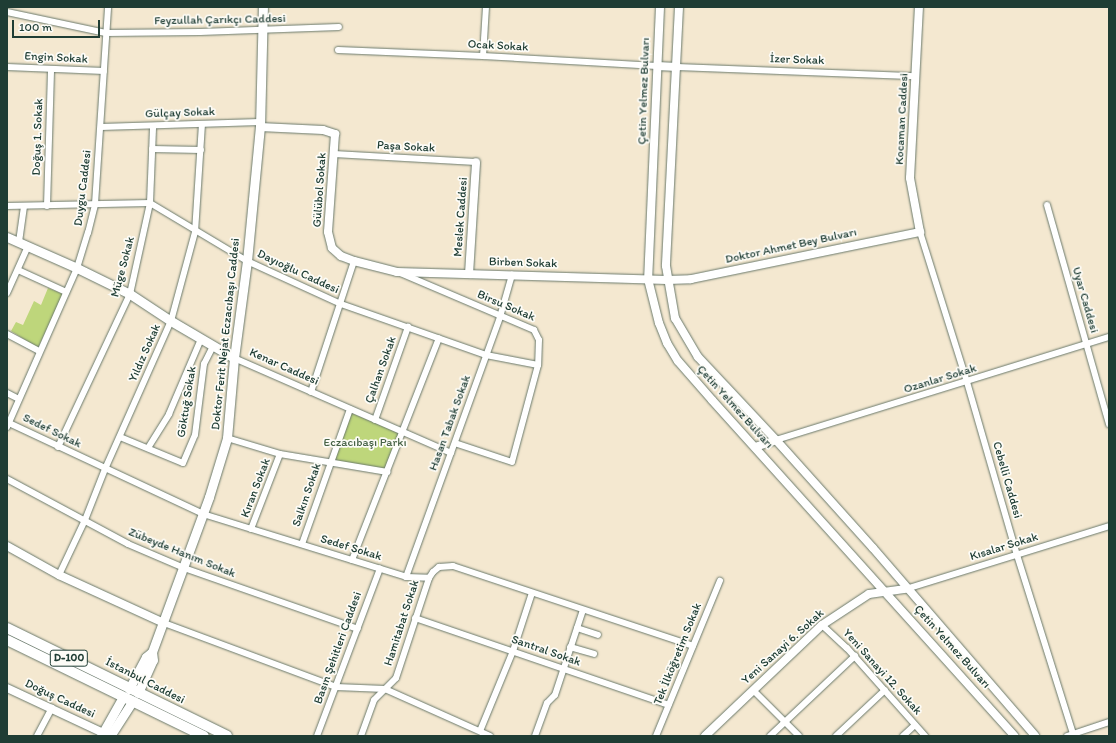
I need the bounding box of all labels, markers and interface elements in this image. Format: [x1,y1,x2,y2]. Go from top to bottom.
scale bar [14,12,102,38]
street label: Feyzullah Çarıkçı Caddesi [154,12,286,28]
text: 100 m [19,20,52,34]
street label: Ocak Sokak [467,37,529,55]
street label: Çetin Yelmez Bulvarı [635,37,653,145]
street label: Engin Sokak [24,49,88,67]
street label: İzer Sokak [770,52,824,68]
street label: Kocaman Caddesi [892,73,912,165]
street label: Doğuş 1. Sokak [29,98,47,176]
street label: Gülçay Sokak [145,105,215,121]
street label: Paşa Sokak [377,138,435,156]
street label: Duygu Caddesi [71,149,95,227]
street label: Gülübol Sokak [310,152,330,228]
street label: Meslek Caddesi [451,177,471,257]
street label: Doktor Ahmet Bey Bulvarı [724,225,858,267]
street label: Müge Sokak [108,235,138,299]
street label: Doktor Ferit Nejat Eczacıbaşı Caddesi [209,238,243,430]
street label: Dayıoğlu Caddesi [255,247,341,297]
street label: Birben Sokak [489,255,557,271]
street label: Uyar Caddesi [1069,265,1101,335]
street label: Birsu Sokak [475,287,537,325]
street label: Yıldız Sokak [126,322,164,384]
street label: Çalhan Sokak [362,335,400,405]
street label: Kenar Caddesi [247,345,321,389]
street label: Ozanlar Sokak [902,361,978,397]
street label: Çetin Yelmez Bulvarı [694,363,776,451]
street label: Göktuğ Sokak [174,365,200,439]
street label: Hasan Tabak Sokak [426,374,474,472]
street label: Sedef Sokak [20,411,84,451]
park label: Eczacıbaşı Parkı [324,436,406,450]
street label: Cebelli Caddesi [989,440,1025,520]
street label: Kıran Sokak [238,457,274,519]
street label: Salkın Sokak [289,461,325,529]
street label: Zübeyde Hanım Sokak [126,525,238,581]
street label: Kısalar Sokak [968,530,1040,564]
street label: Sedef Sokak [319,532,383,564]
street label: Hamitabat Sokak [381,578,423,668]
street label: Basın Şehitleri Caddesi [311,589,365,707]
street label: Tek İlköğretim Sokak [651,601,705,707]
street label: Çetin Yelmez Bulvarı [911,603,993,691]
street label: Yeni Sanayi 6. Sokak [739,606,827,688]
street label: Yeni Sanayi 12. Sokak [840,626,924,718]
street label: Santral Sokak [510,632,582,670]
road number: D-100 [49,649,89,667]
street label: İstanbul Caddesi [103,655,187,707]
street label: Doğuş Caddesi [23,676,97,722]

